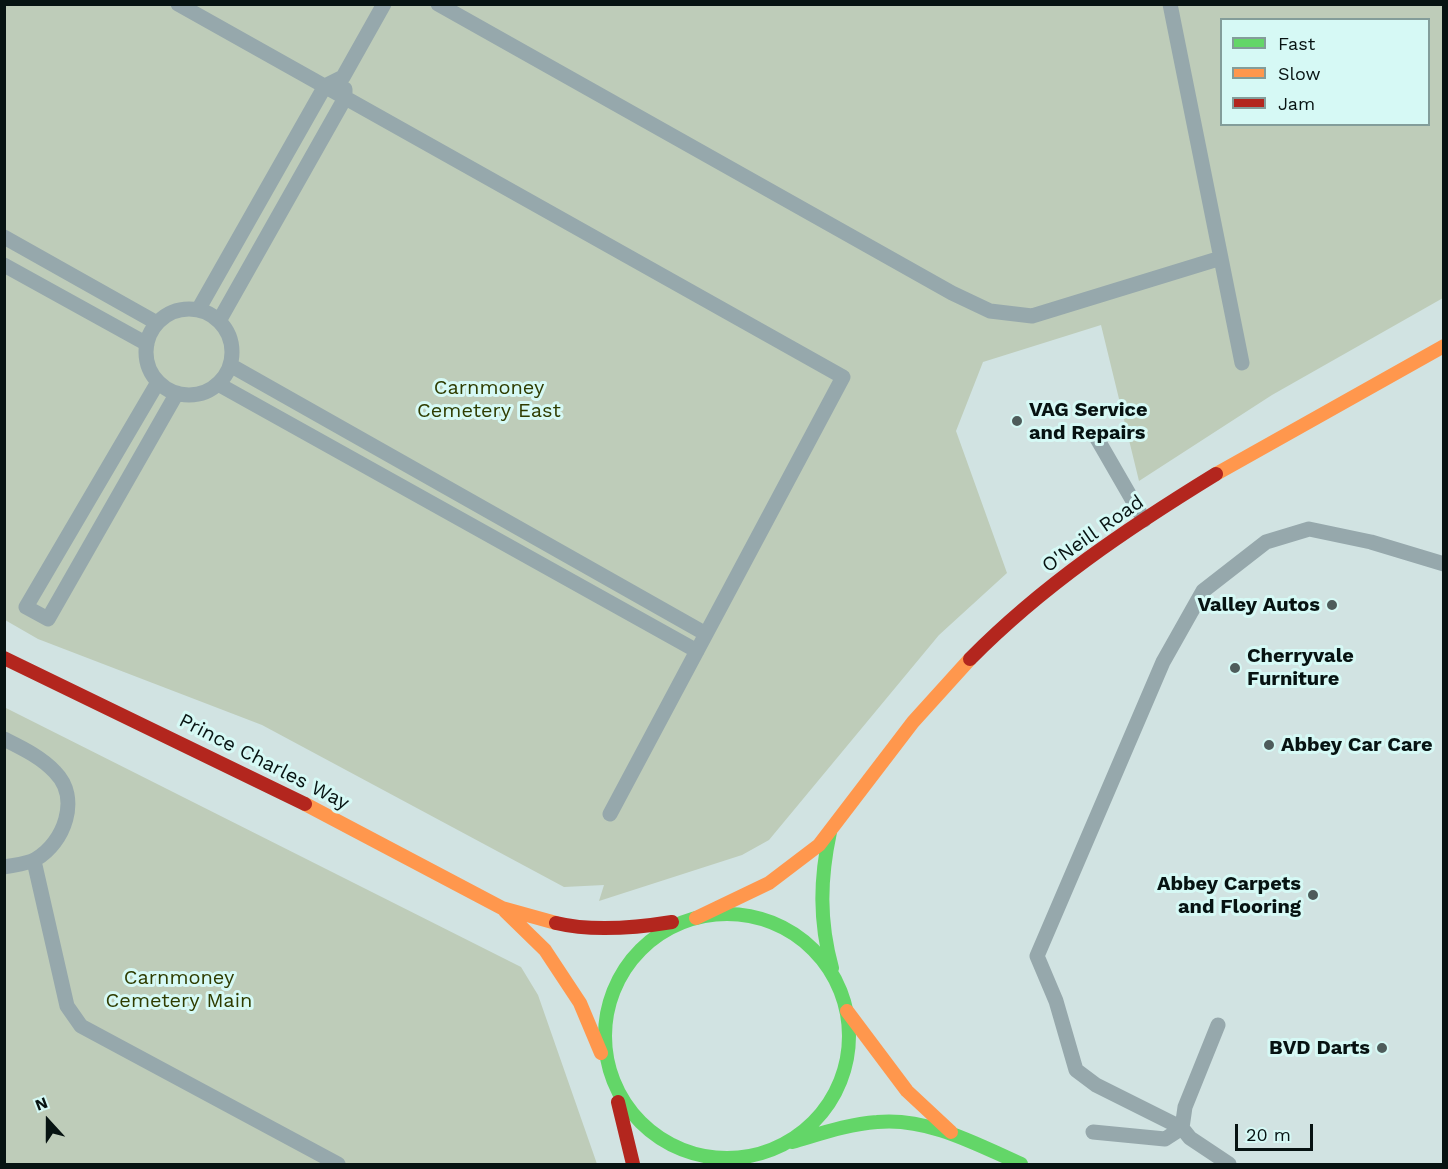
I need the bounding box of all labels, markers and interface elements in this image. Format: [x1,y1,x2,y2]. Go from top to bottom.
legend [1220,18,1430,126]
text: Fast [1278,33,1315,54]
text: Slow [1278,63,1321,84]
text: Jam [1278,93,1315,114]
park label: Carnmoney Cemetery East [417,376,561,423]
place label: VAG Service and Repairs [1029,398,1147,445]
marker: VAG Service and Repairs [1010,414,1024,428]
street label: O'Neill Road [1037,490,1149,578]
place label: Valley Autos [1197,593,1320,617]
marker: Valley Autos [1325,598,1339,612]
place label: Cherryvale Furniture [1247,644,1354,691]
marker: Cherryvale Furniture [1228,661,1242,675]
street label: Prince Charles Way [175,709,353,815]
place label: Abbey Car Care [1281,733,1433,757]
marker: Abbey Car Care [1262,738,1276,752]
place label: Abbey Carpets and Flooring [1157,872,1301,919]
marker: Abbey Carpets and Flooring [1306,888,1320,902]
park label: Carnmoney Cemetery Main [106,966,252,1013]
place label: BVD Darts [1269,1036,1370,1060]
marker: BVD Darts [1375,1041,1389,1055]
north arrow [18,1091,78,1151]
text: N [32,1093,50,1115]
scale bar [1238,1112,1316,1150]
text: 20 m [1246,1124,1291,1145]

